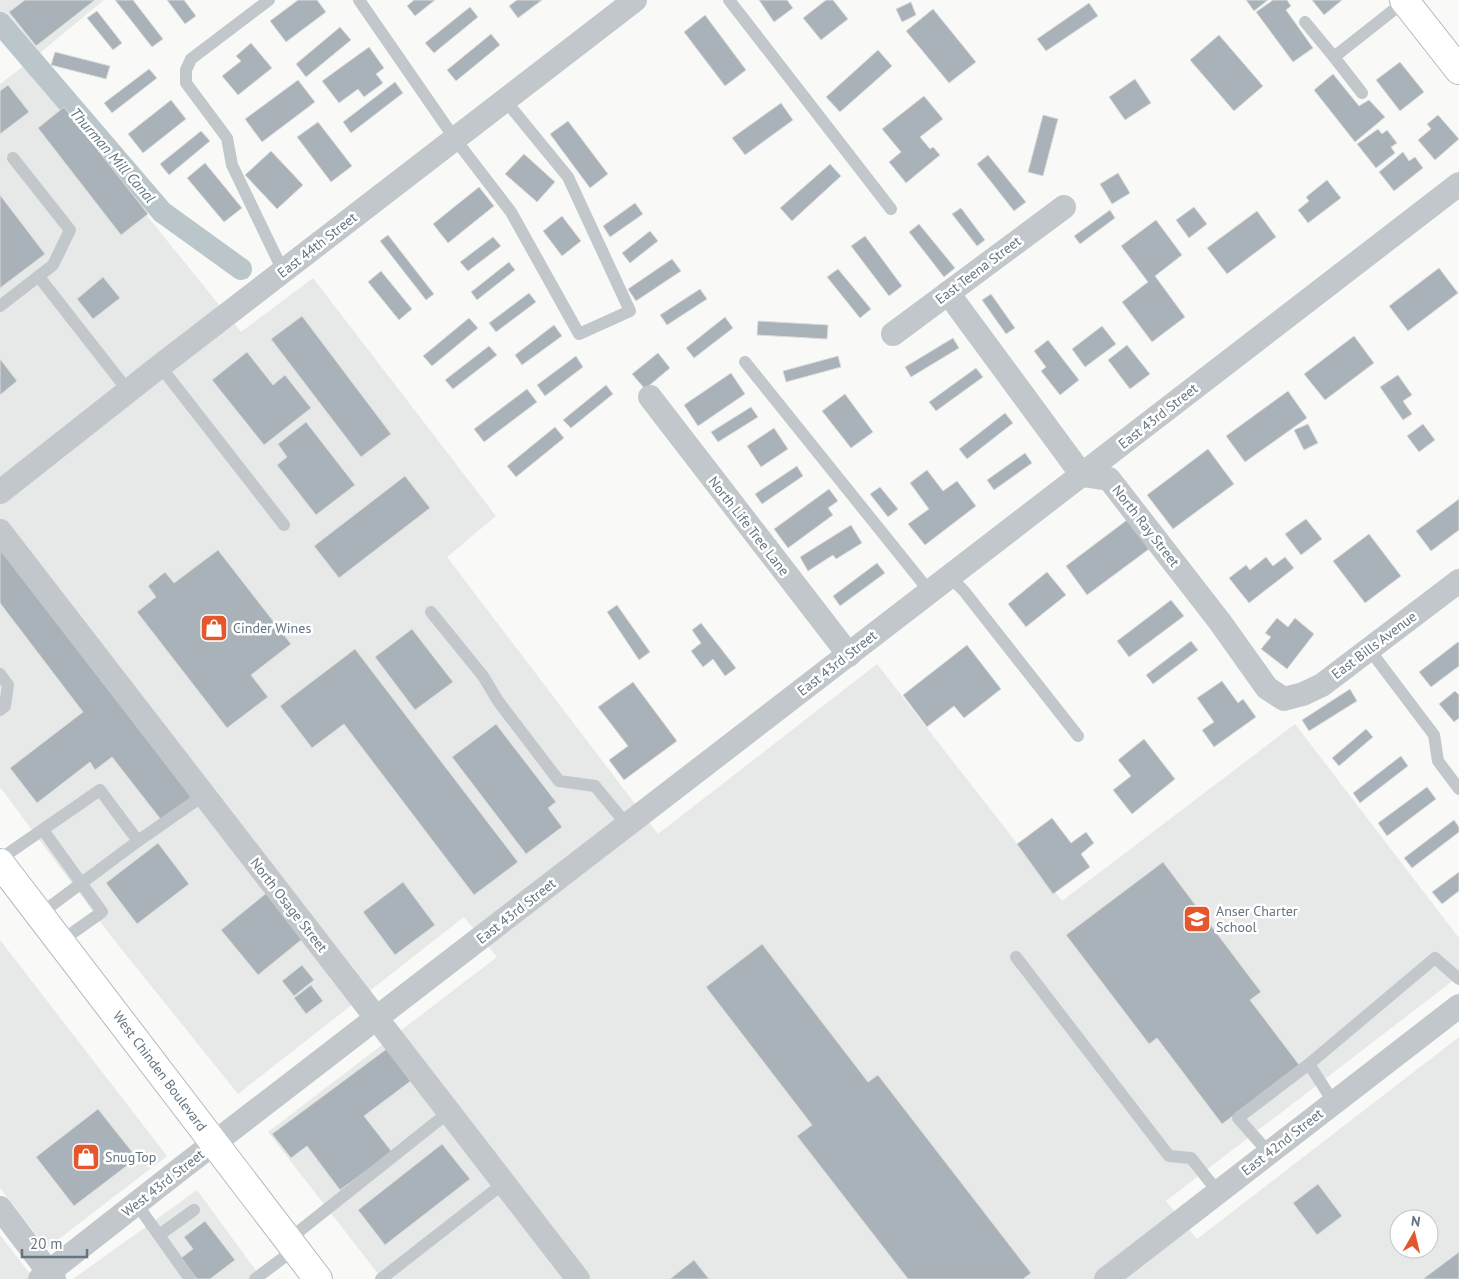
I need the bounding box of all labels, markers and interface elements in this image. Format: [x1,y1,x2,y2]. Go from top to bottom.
water label: Thurman Mill Canal [66,103,160,207]
street label: East 44th Street [274,208,361,282]
street label: East Teena Street [932,232,1025,308]
street label: East 43rd Street [1115,379,1202,453]
street label: North Life Tree Lane [705,473,793,579]
street label: North Ray Street [1108,481,1184,571]
street label: East Bills Avenue [1328,607,1420,683]
shop icon: Cinder Wines [199,613,229,643]
place label: Cinder Wines [233,619,311,637]
street label: East 43rd Street [794,626,881,700]
street label: North Osage Street [247,854,332,956]
street label: East 43rd Street [473,874,560,948]
place label: Anser Charter School [1216,902,1298,936]
school or university icon: Anser Charter School [1182,904,1212,934]
street label: West Chinden Boulevard [109,1007,211,1135]
street label: East 42nd Street [1238,1104,1327,1180]
shop icon: SnugTop [71,1142,101,1172]
street label: West 43rd Street [118,1145,208,1221]
place label: SnugTop [105,1148,156,1166]
north arrow [1389,1209,1439,1259]
text: N [1410,1212,1422,1231]
scale bar [22,1226,88,1258]
text: 20 m [30,1234,63,1253]

